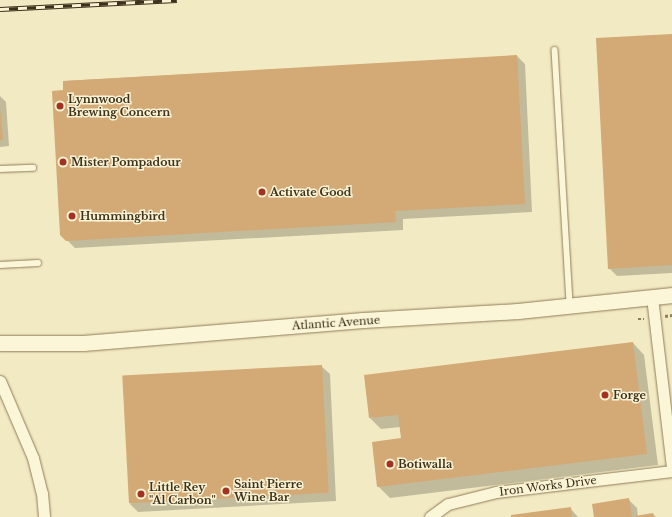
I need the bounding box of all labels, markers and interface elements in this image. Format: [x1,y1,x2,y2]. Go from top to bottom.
place label: Lynnwood Brewing Concern [68,93,170,119]
marker: Lynnwood Brewing Concern [55,101,65,111]
place label: Mister Pompadour [71,155,181,169]
marker: Mister Pompadour [58,157,68,167]
place label: Activate Good [270,185,351,199]
marker: Activate Good [257,187,267,197]
place label: Hummingbird [80,209,165,223]
marker: Hummingbird [67,211,77,221]
street label: Atlantic Avenue [291,313,381,333]
place label: Forge [613,388,646,402]
marker: Forge [600,390,610,400]
place label: Botiwalla [398,457,452,471]
marker: Botiwalla [385,459,395,469]
street label: Iron Works Drive [498,473,598,499]
place label: Saint Pierre Wine Bar [234,478,302,504]
place label: Little Rey "Al Carbon" [149,481,216,507]
marker: Saint Pierre Wine Bar [221,486,231,496]
marker: Little Rey "Al Carbon" [136,489,146,499]

